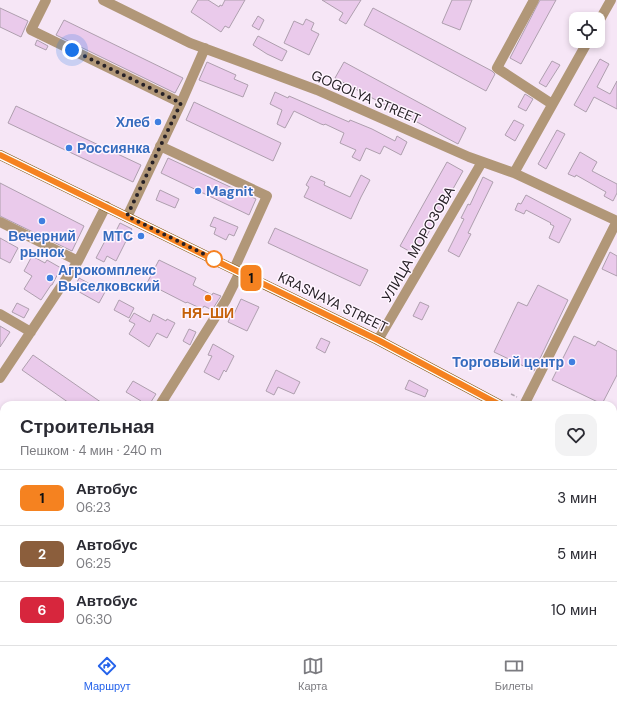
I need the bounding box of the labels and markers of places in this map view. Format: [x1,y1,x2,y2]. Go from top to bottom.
place label: Хлеб [116,113,150,131]
marker: Хлеб [153,117,163,127]
place label: Россиянка [77,139,150,157]
marker: Россиянка [64,143,74,153]
place label: Magnit [206,182,254,200]
marker: Magnit [193,186,203,196]
marker: Вечерний рынок [37,216,47,226]
place label: Вечерний рынок [8,227,76,261]
place label: МТС [103,227,133,245]
marker: МТС [136,231,146,241]
unlabelled marker [205,250,223,268]
place label: Агрокомплекс Выселковский [58,261,160,295]
marker: Агрокомплекс Выселковский [45,273,55,283]
marker: НЯ-ШИ [203,293,213,303]
place label: НЯ-ШИ [182,304,234,322]
place label: Торговый центр [452,353,564,371]
marker: Торговый центр [567,357,577,367]

